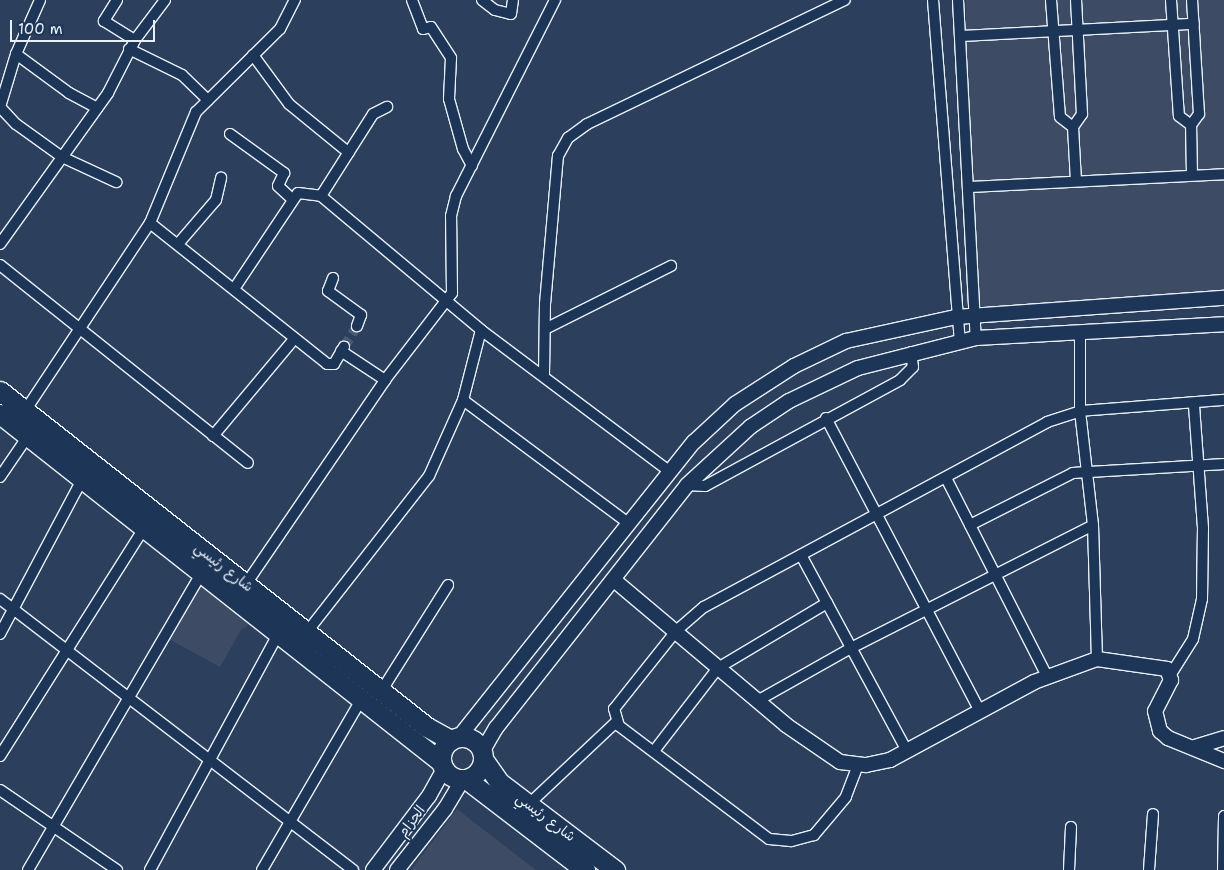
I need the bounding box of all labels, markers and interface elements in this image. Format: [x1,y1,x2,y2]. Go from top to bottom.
scale bar [12,10,158,42]
text: 100 m [18,19,63,39]
street label: شارع رئيسي [191,539,257,595]
street label: شارع رئيسي [513,789,579,845]
street label: الحزام [394,802,428,840]

